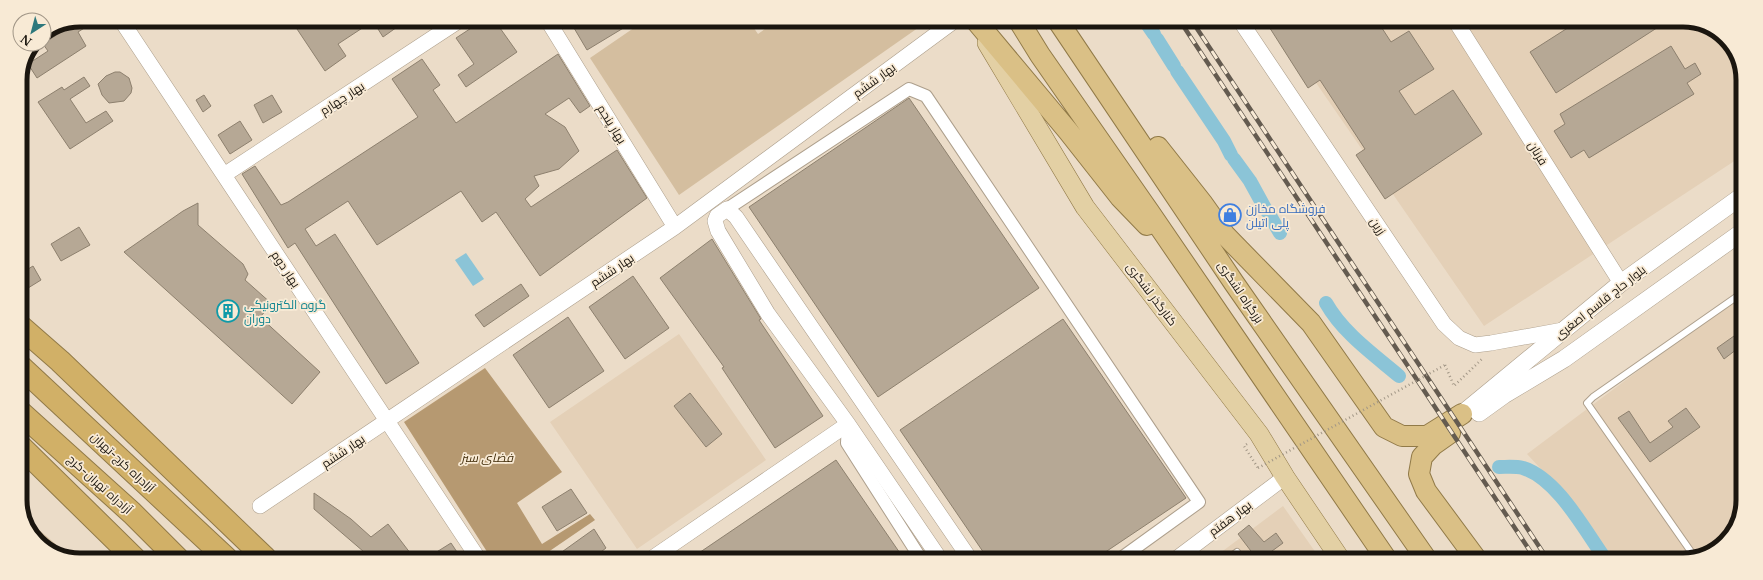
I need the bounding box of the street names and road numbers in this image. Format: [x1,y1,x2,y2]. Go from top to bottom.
street label: بهار ششم [850,59,899,101]
street label: بهار چهارم [317,78,368,120]
street label: بهار پنجم [593,102,630,147]
street label: فرنان [1525,138,1551,168]
street label: زرین [1367,214,1389,238]
street label: بهار دوم [267,248,304,291]
street label: بهار ششم [587,250,637,291]
street label: بزرگراه لشگری [1215,258,1267,326]
street label: کنارگذر لشگری [1123,259,1181,329]
street label: بلوار حاج قاسم اصغری [1551,262,1649,343]
street label: آزادراه کرج-تهران [87,429,159,497]
street label: بهار ششم [318,431,368,472]
street label: آزادراه تهران-کرج [64,451,136,518]
street label: بهار هفتم [1206,497,1255,540]

